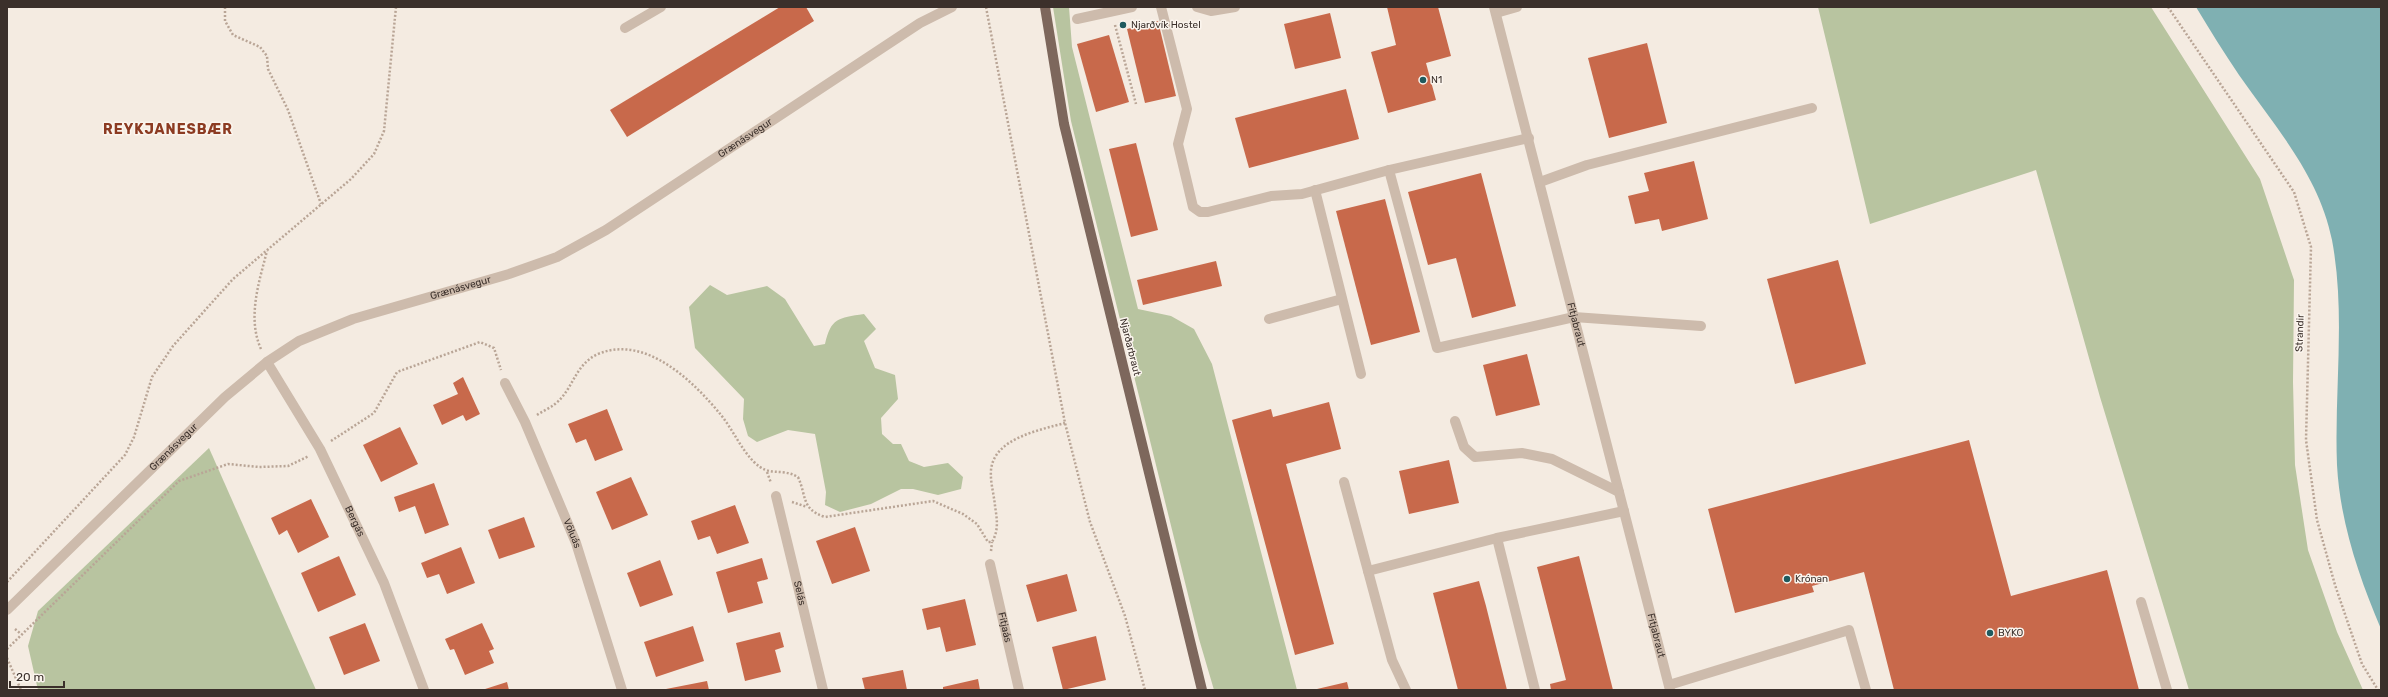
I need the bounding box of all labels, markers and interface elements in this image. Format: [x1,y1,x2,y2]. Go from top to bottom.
place label: Njarðvík Hostel [1131,19,1201,31]
marker: Njarðvík Hostel [1118,20,1128,30]
place label: N1 [1431,74,1442,86]
marker: N1 [1418,75,1428,85]
street label: Grænásvegur [716,116,775,161]
district label: REYKJANESBÆR [103,121,233,138]
street label: Grænásvegur [429,273,493,302]
street label: Fitjabraut [1564,301,1587,348]
street label: Strandir [2293,314,2307,352]
street label: Njarðarbraut [1117,317,1143,377]
street label: Grænásvegur [147,421,200,473]
street label: Bergás [342,504,367,539]
street label: Völuás [561,517,583,550]
place label: Krónan [1795,573,1828,585]
marker: Krónan [1782,574,1792,584]
street label: Selás [791,580,808,607]
street label: Fitjaás [995,611,1014,644]
street label: Fitjabraut [1644,612,1667,659]
place label: BYKO [1998,627,2024,639]
marker: BYKO [1985,628,1995,638]
scale bar [10,663,64,689]
text: 20 m [16,670,44,684]

